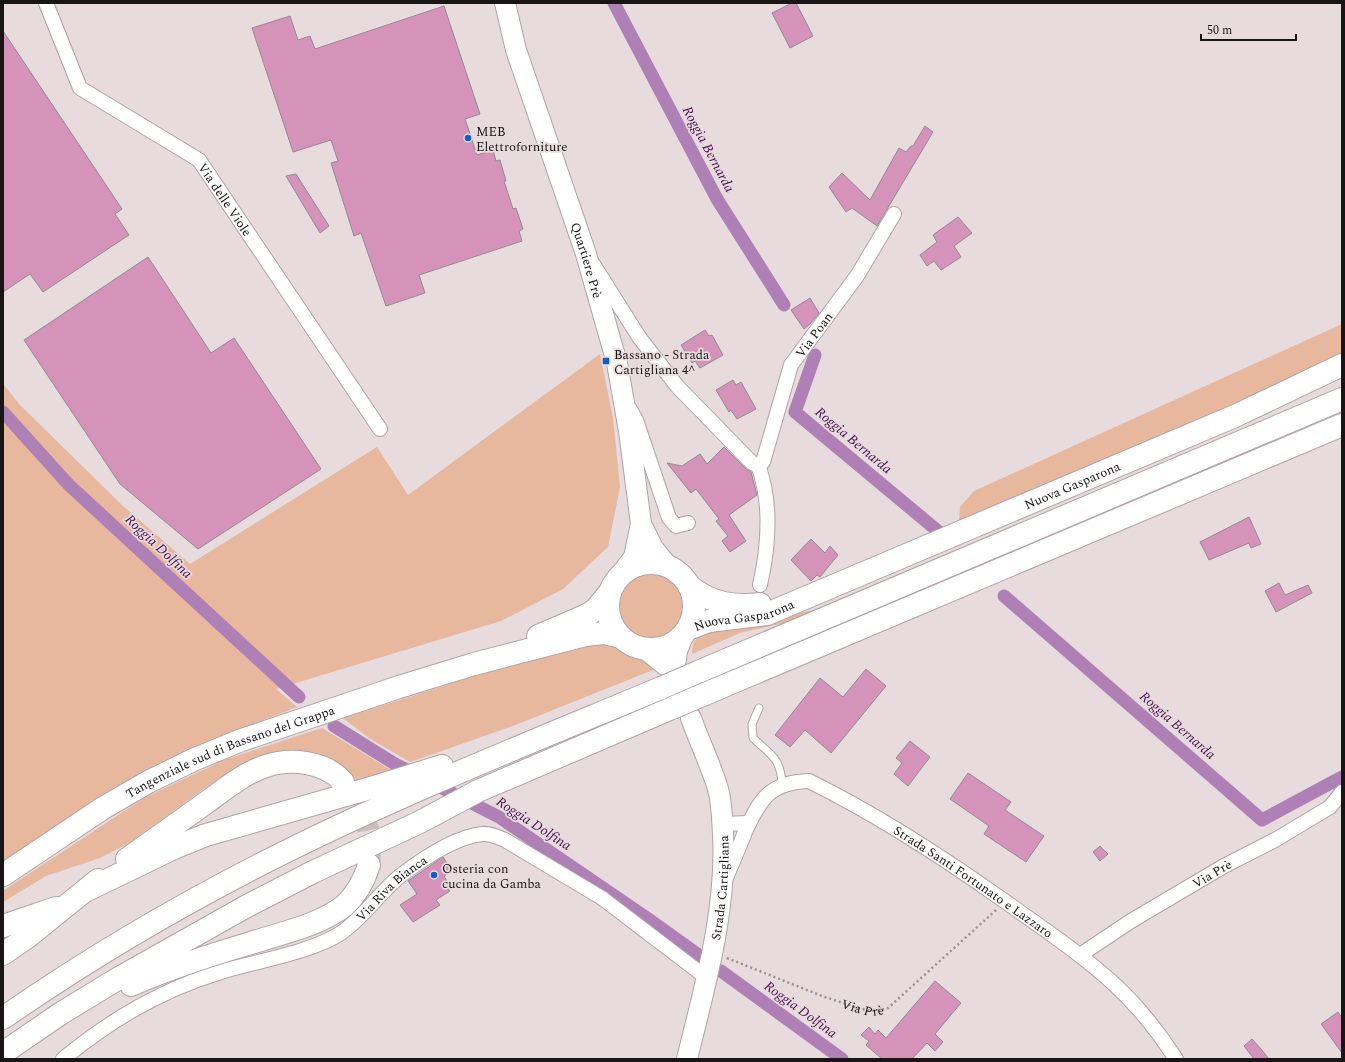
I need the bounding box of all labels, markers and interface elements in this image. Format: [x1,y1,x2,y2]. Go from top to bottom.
scale bar [1201,16,1296,42]
text: 50 m [1207,21,1232,40]
water label: Roggia Bernarda [677,102,740,196]
place label: MEB Elettroforniture [476,122,568,157]
marker: MEB Elettroforniture [463,133,473,143]
street label: Via delle Viole [193,159,257,241]
street label: Quartiere Prè [565,220,607,301]
street label: Via Poan [791,308,838,362]
place label: Bassano - Strada Cartigliana 4^ [614,345,710,380]
marker: Bassano - Strada Cartigliana 4^ [601,356,611,366]
water label: Roggia Bernarda [810,402,897,479]
street label: Nuova Gasparona [1021,456,1124,515]
water label: Roggia Dolfina [120,509,197,583]
street label: Nuova Gasparona [691,594,798,637]
water label: Roggia Bernarda [1135,686,1220,765]
street label: Tangenziale sud di Bassano del Grappa [122,700,338,804]
water label: Roggia Dolfina [492,791,576,856]
street label: Strada Santi Fortunato e Lazzaro [889,821,1057,943]
street label: Strada Cartigliana [706,834,734,942]
street label: Via Riva Bianca [352,850,432,926]
street label: Via Prè [1189,855,1235,894]
place label: Osteria con cucina da Gamba [442,859,542,894]
marker: Osteria con cucina da Gamba [429,870,439,880]
water label: Roggia Dolfina [760,976,842,1043]
street label: Via Prè [839,994,885,1022]

